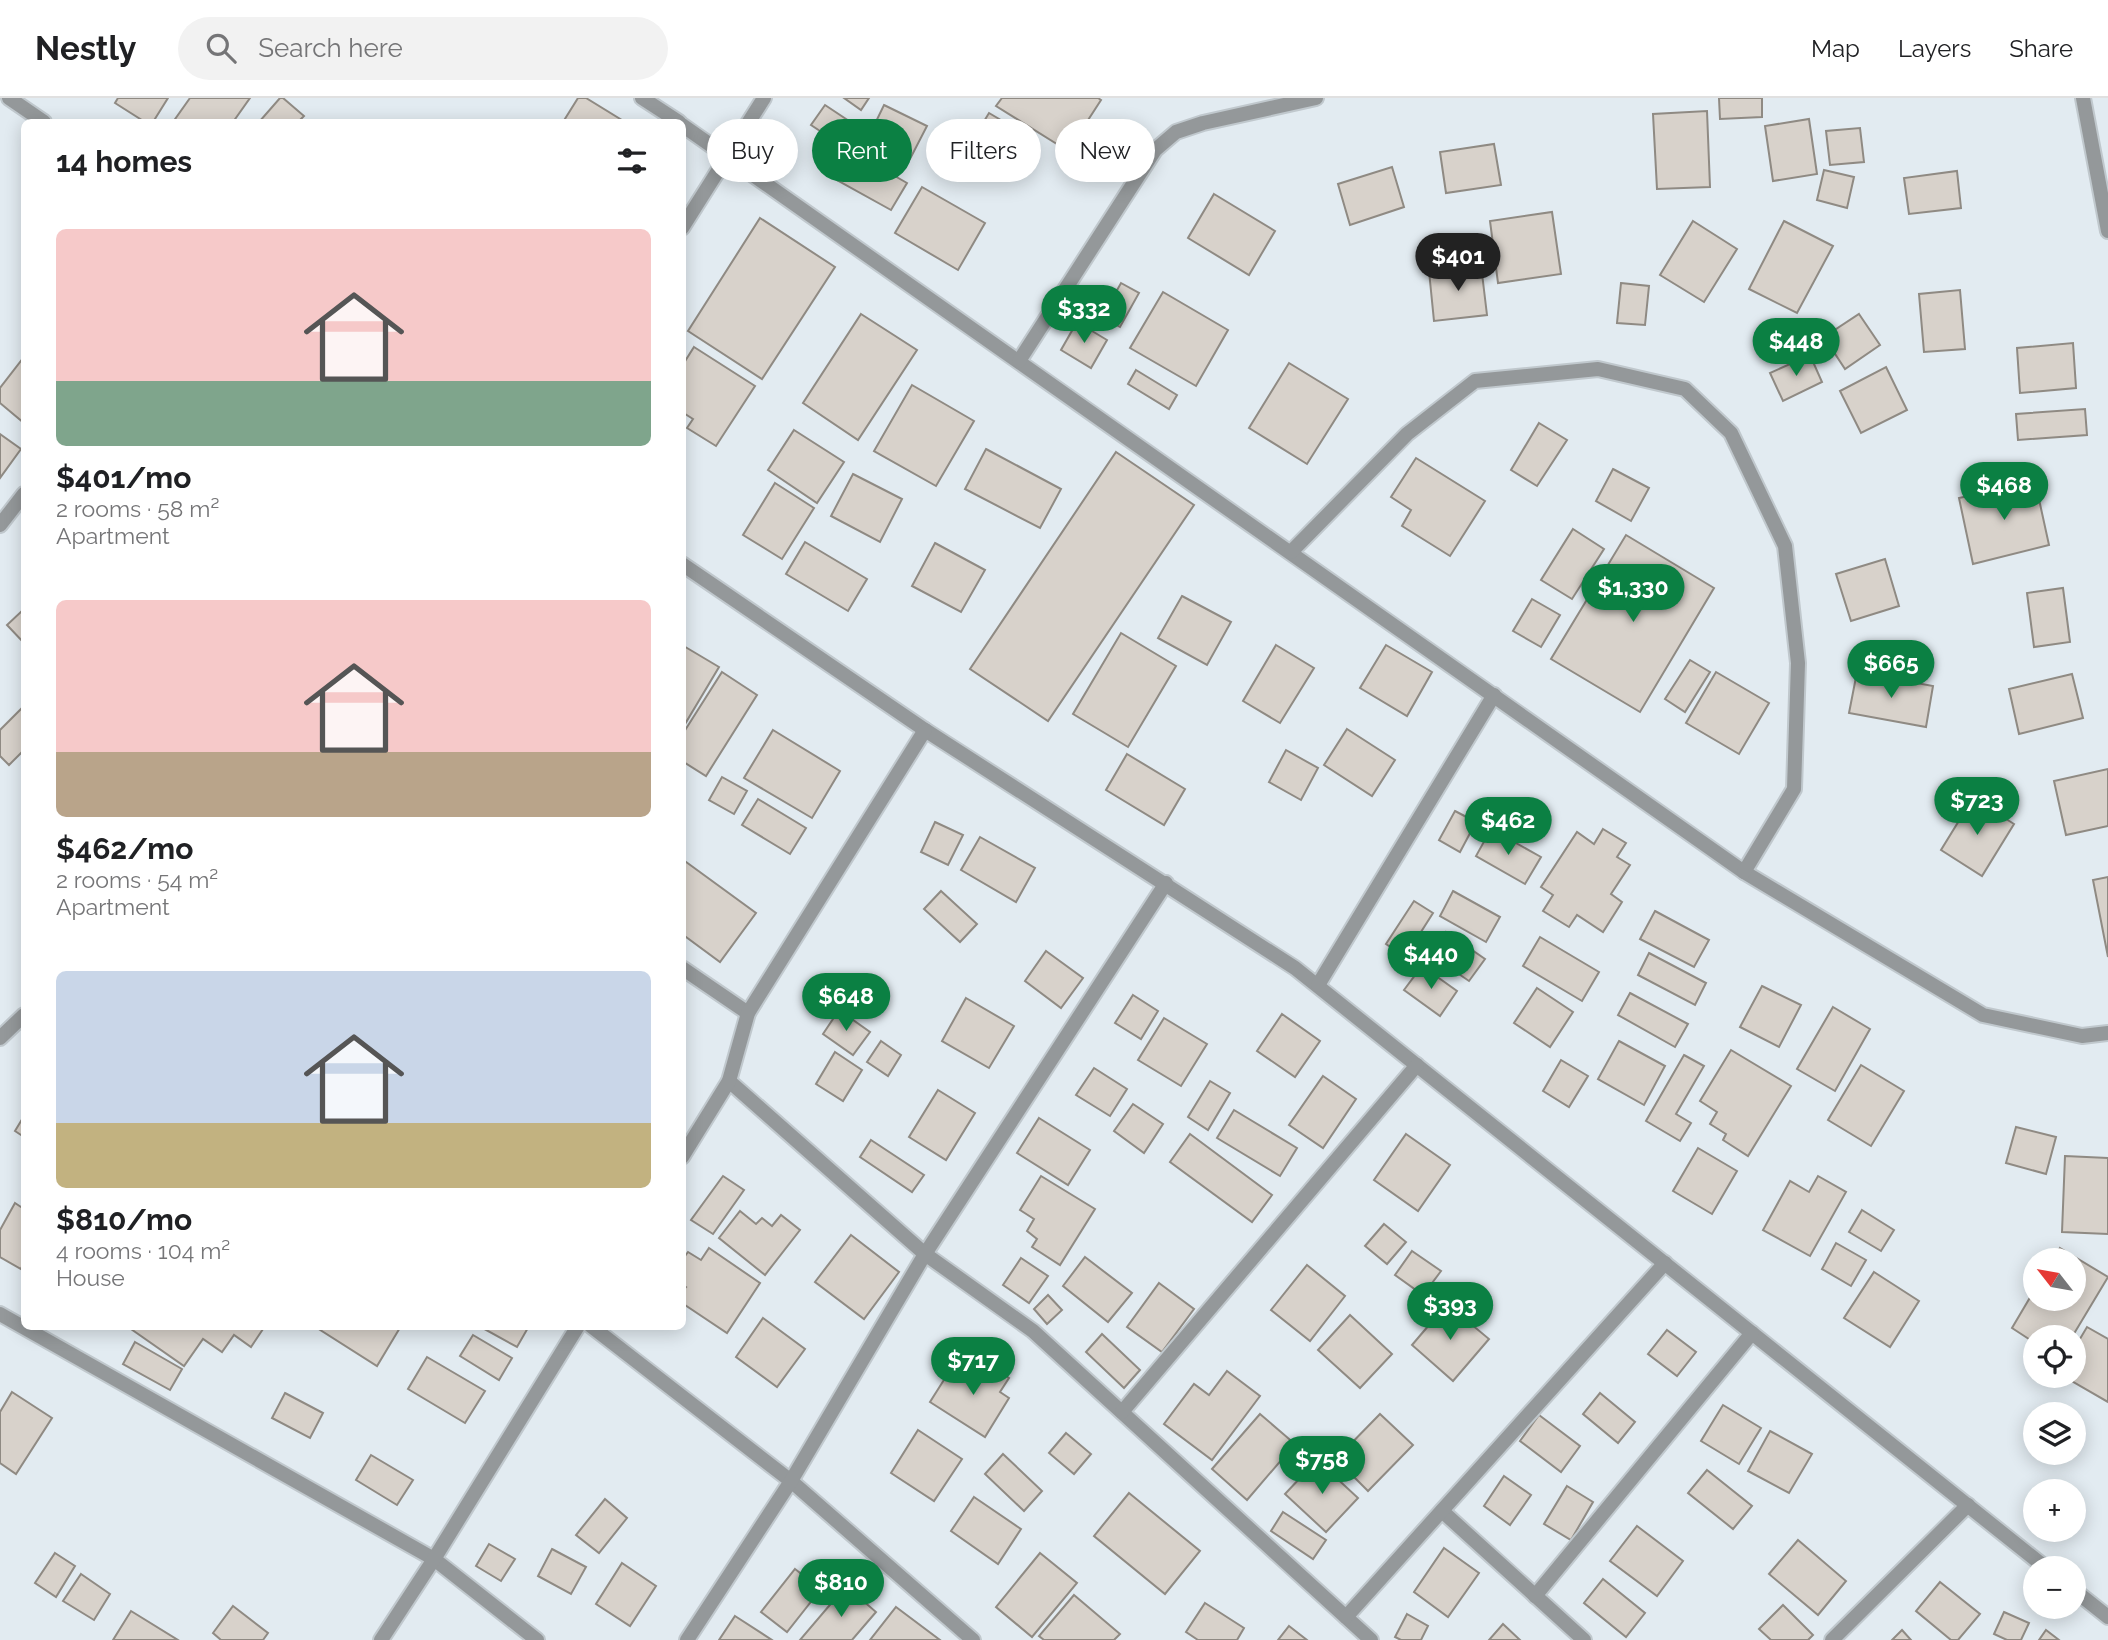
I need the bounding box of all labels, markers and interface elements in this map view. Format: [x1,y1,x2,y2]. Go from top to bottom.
search box [178,17,668,80]
text: Nestly [35,29,136,68]
icon: search [202,29,240,67]
text: Search here [258,33,403,63]
text: Map [1811,34,1860,63]
text: Layers [1898,34,1971,63]
text: Share [2009,34,2073,63]
chip: Buy [707,119,798,182]
chip: Rent [812,119,912,182]
chip: Filters [926,119,1041,182]
chip: New [1055,119,1155,182]
icon: filters [613,142,651,180]
text: 14 homes [56,144,192,179]
pin: $401 [1417,234,1499,293]
text: $401 [1431,242,1485,269]
icon: home [291,274,417,400]
pin: $332 [1043,286,1125,345]
text: $332 [1057,294,1111,321]
pin: $448 [1755,318,1837,378]
text: $448 [1769,327,1823,354]
text: $401/mo [56,460,191,495]
pin: $468 [1963,462,2045,522]
text: $468 [1976,471,2032,498]
text: 2 rooms · 58 m² [56,495,219,522]
text: Apartment [56,522,170,549]
pin: $1,330 [1576,564,1690,624]
text: $1,330 [1597,573,1669,600]
pin: $665 [1850,640,1932,700]
icon: home [291,645,417,771]
text: $665 [1863,649,1919,676]
pin: $723 [1936,778,2018,837]
text: $723 [1950,786,2004,813]
pin: $462 [1467,798,1549,857]
text: $462 [1481,806,1535,833]
text: $462/mo [56,831,193,866]
text: 2 rooms · 54 m² [56,866,218,893]
text: Apartment [56,893,170,920]
pin: $440 [1390,932,1472,991]
text: $440 [1404,940,1458,967]
pin: $648 [805,974,887,1033]
text: $648 [818,982,874,1009]
icon: home [291,1016,417,1142]
text: $810/mo [56,1202,192,1237]
text: 4 rooms · 104 m² [56,1237,230,1264]
north arrow [2023,1248,2086,1311]
map controls [2023,1248,2086,1619]
text: House [56,1264,125,1291]
pin: $393 [1409,1282,1491,1342]
text: $393 [1423,1291,1477,1318]
button: locate [2023,1325,2086,1388]
pin: $717 [932,1338,1014,1397]
text: $717 [947,1346,999,1373]
button: layers [2023,1402,2086,1465]
pin: $758 [1281,1436,1363,1496]
text: $758 [1295,1445,1349,1472]
button: + [2023,1479,2086,1542]
button: − [2023,1556,2086,1619]
pin: $810 [800,1560,882,1619]
text: $810 [814,1568,868,1595]

